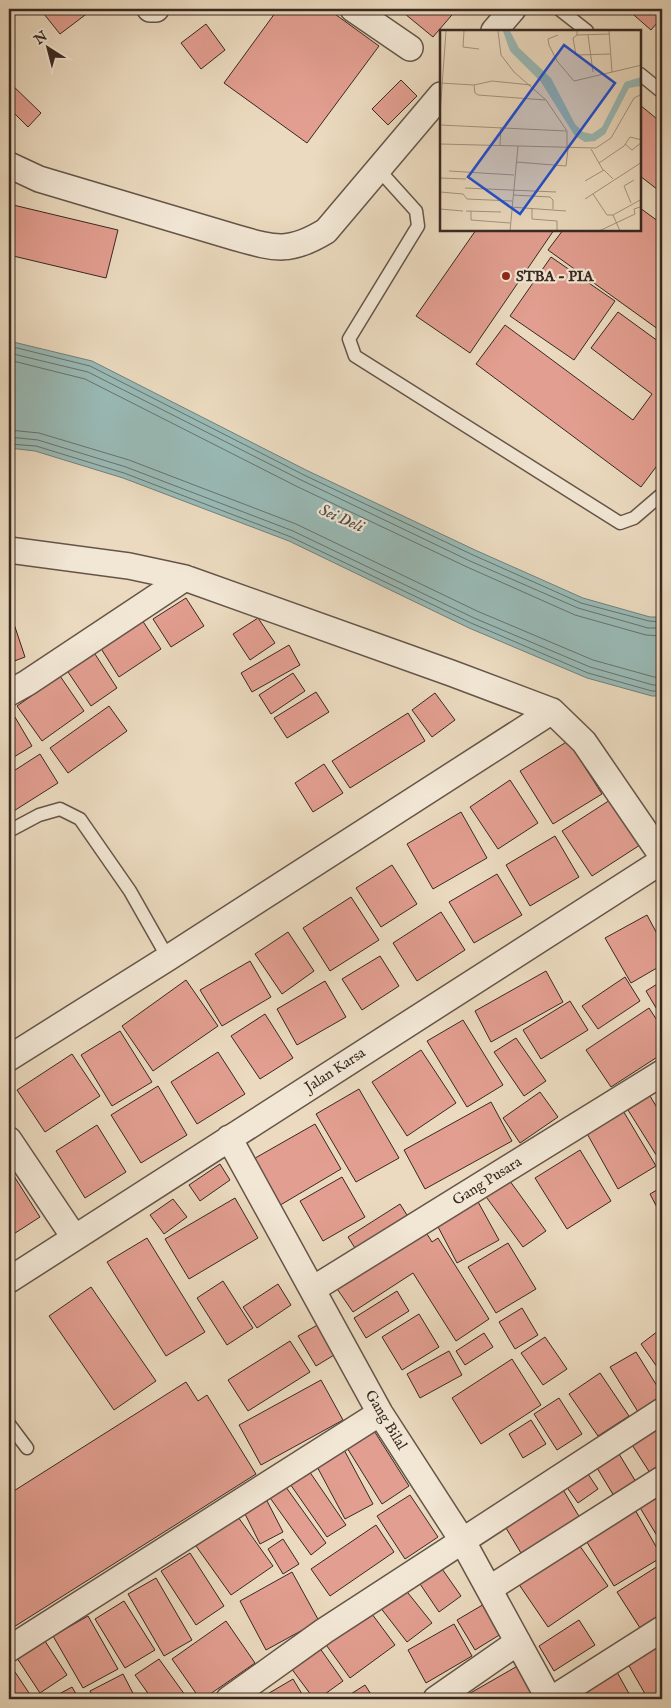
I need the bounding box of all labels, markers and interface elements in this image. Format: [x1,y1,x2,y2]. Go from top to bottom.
north arrow [22,22,72,72]
text: N [30,27,51,50]
inset map [440,30,641,231]
place label: STBA - PIA [516,267,594,286]
marker: STBA - PIA [500,270,512,282]
water label: Sei Deli [316,500,368,538]
street label: Jalan Karsa [299,1043,369,1098]
street label: Gang Pusara [449,1152,526,1210]
street label: Gang Bilal [361,1387,412,1454]

